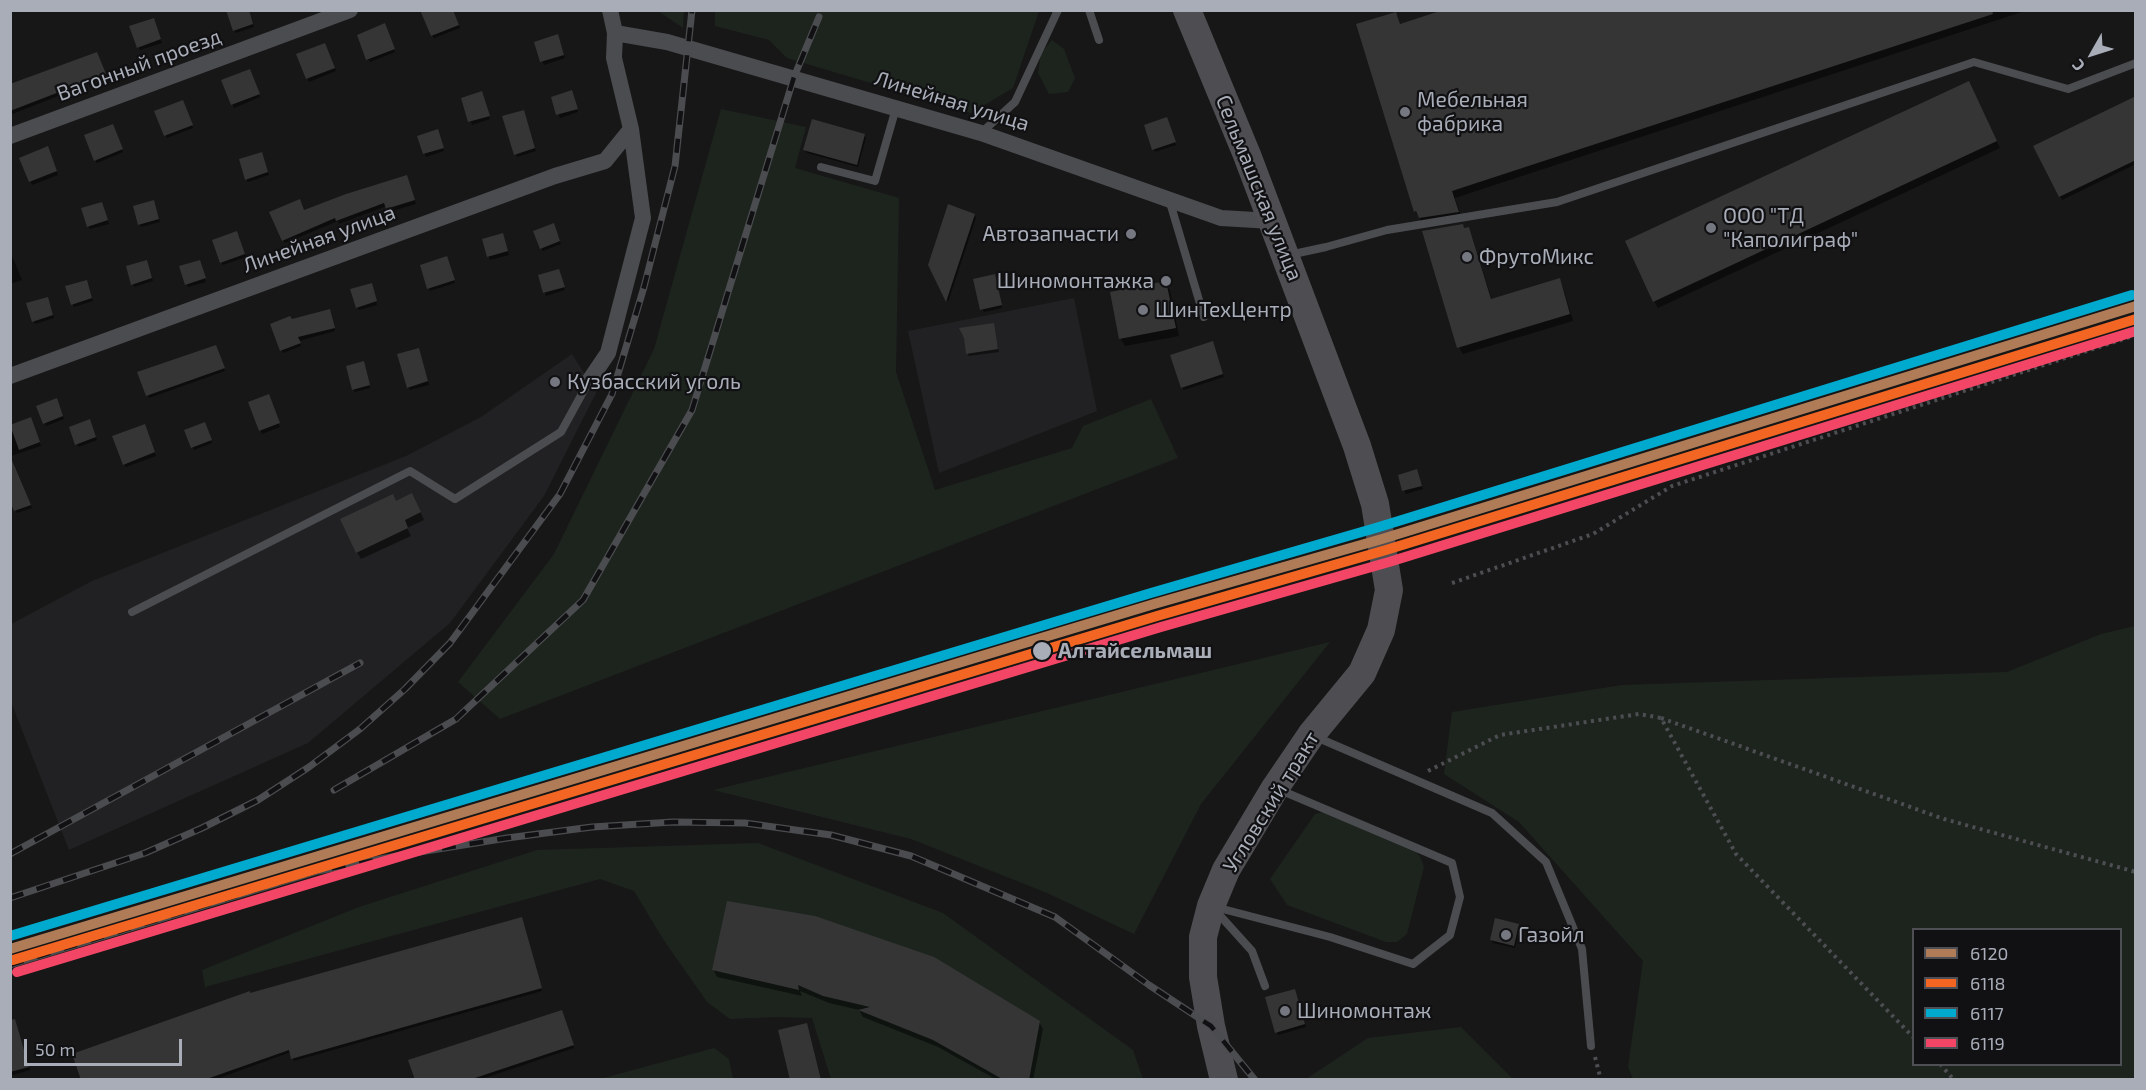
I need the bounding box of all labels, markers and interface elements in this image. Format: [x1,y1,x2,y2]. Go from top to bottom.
street label: Вагонный проезд [53,24,225,106]
north arrow [2062,24,2122,84]
text: С [2067,56,2088,75]
street label: Линейная улица [872,65,1032,137]
place label: Мебельная фабрика [1417,87,1528,137]
street label: Сельмашская улица [1210,92,1308,284]
marker: Мебельная фабрика [1398,105,1412,119]
street label: Линейная улица [239,200,399,278]
place label: ООО "ТД "Каполиграф" [1723,203,1858,253]
place label: Автозапчасти [983,221,1119,247]
marker: ООО "ТД "Каполиграф" [1704,221,1718,235]
marker: Автозапчасти [1124,227,1138,241]
place label: ФрутоМикс [1479,244,1594,270]
marker: ФрутоМикс [1460,250,1474,264]
place label: Шиномонтажка [997,268,1154,294]
marker: Шиномонтажка [1159,274,1173,288]
place label: ШинТехЦентр [1155,297,1292,323]
marker: ШинТехЦентр [1136,303,1150,317]
place label: Кузбасский уголь [567,369,741,395]
marker: Кузбасский уголь [548,375,562,389]
place label: Алтайсельмаш [1058,638,1212,664]
marker: Алтайсельмаш [1031,640,1053,662]
street label: Угловский тракт [1218,727,1324,877]
place label: Газойл [1518,922,1585,948]
marker: Газойл [1499,928,1513,942]
legend [1912,928,2122,1066]
text: 6120 [1970,942,2008,964]
text: 6118 [1970,972,2006,994]
place label: Шиномонтаж [1297,998,1431,1024]
text: 6117 [1970,1002,2004,1024]
marker: Шиномонтаж [1278,1004,1292,1018]
scale bar [27,1027,184,1065]
text: 6119 [1970,1032,2005,1054]
text: 50 m [35,1038,75,1060]

